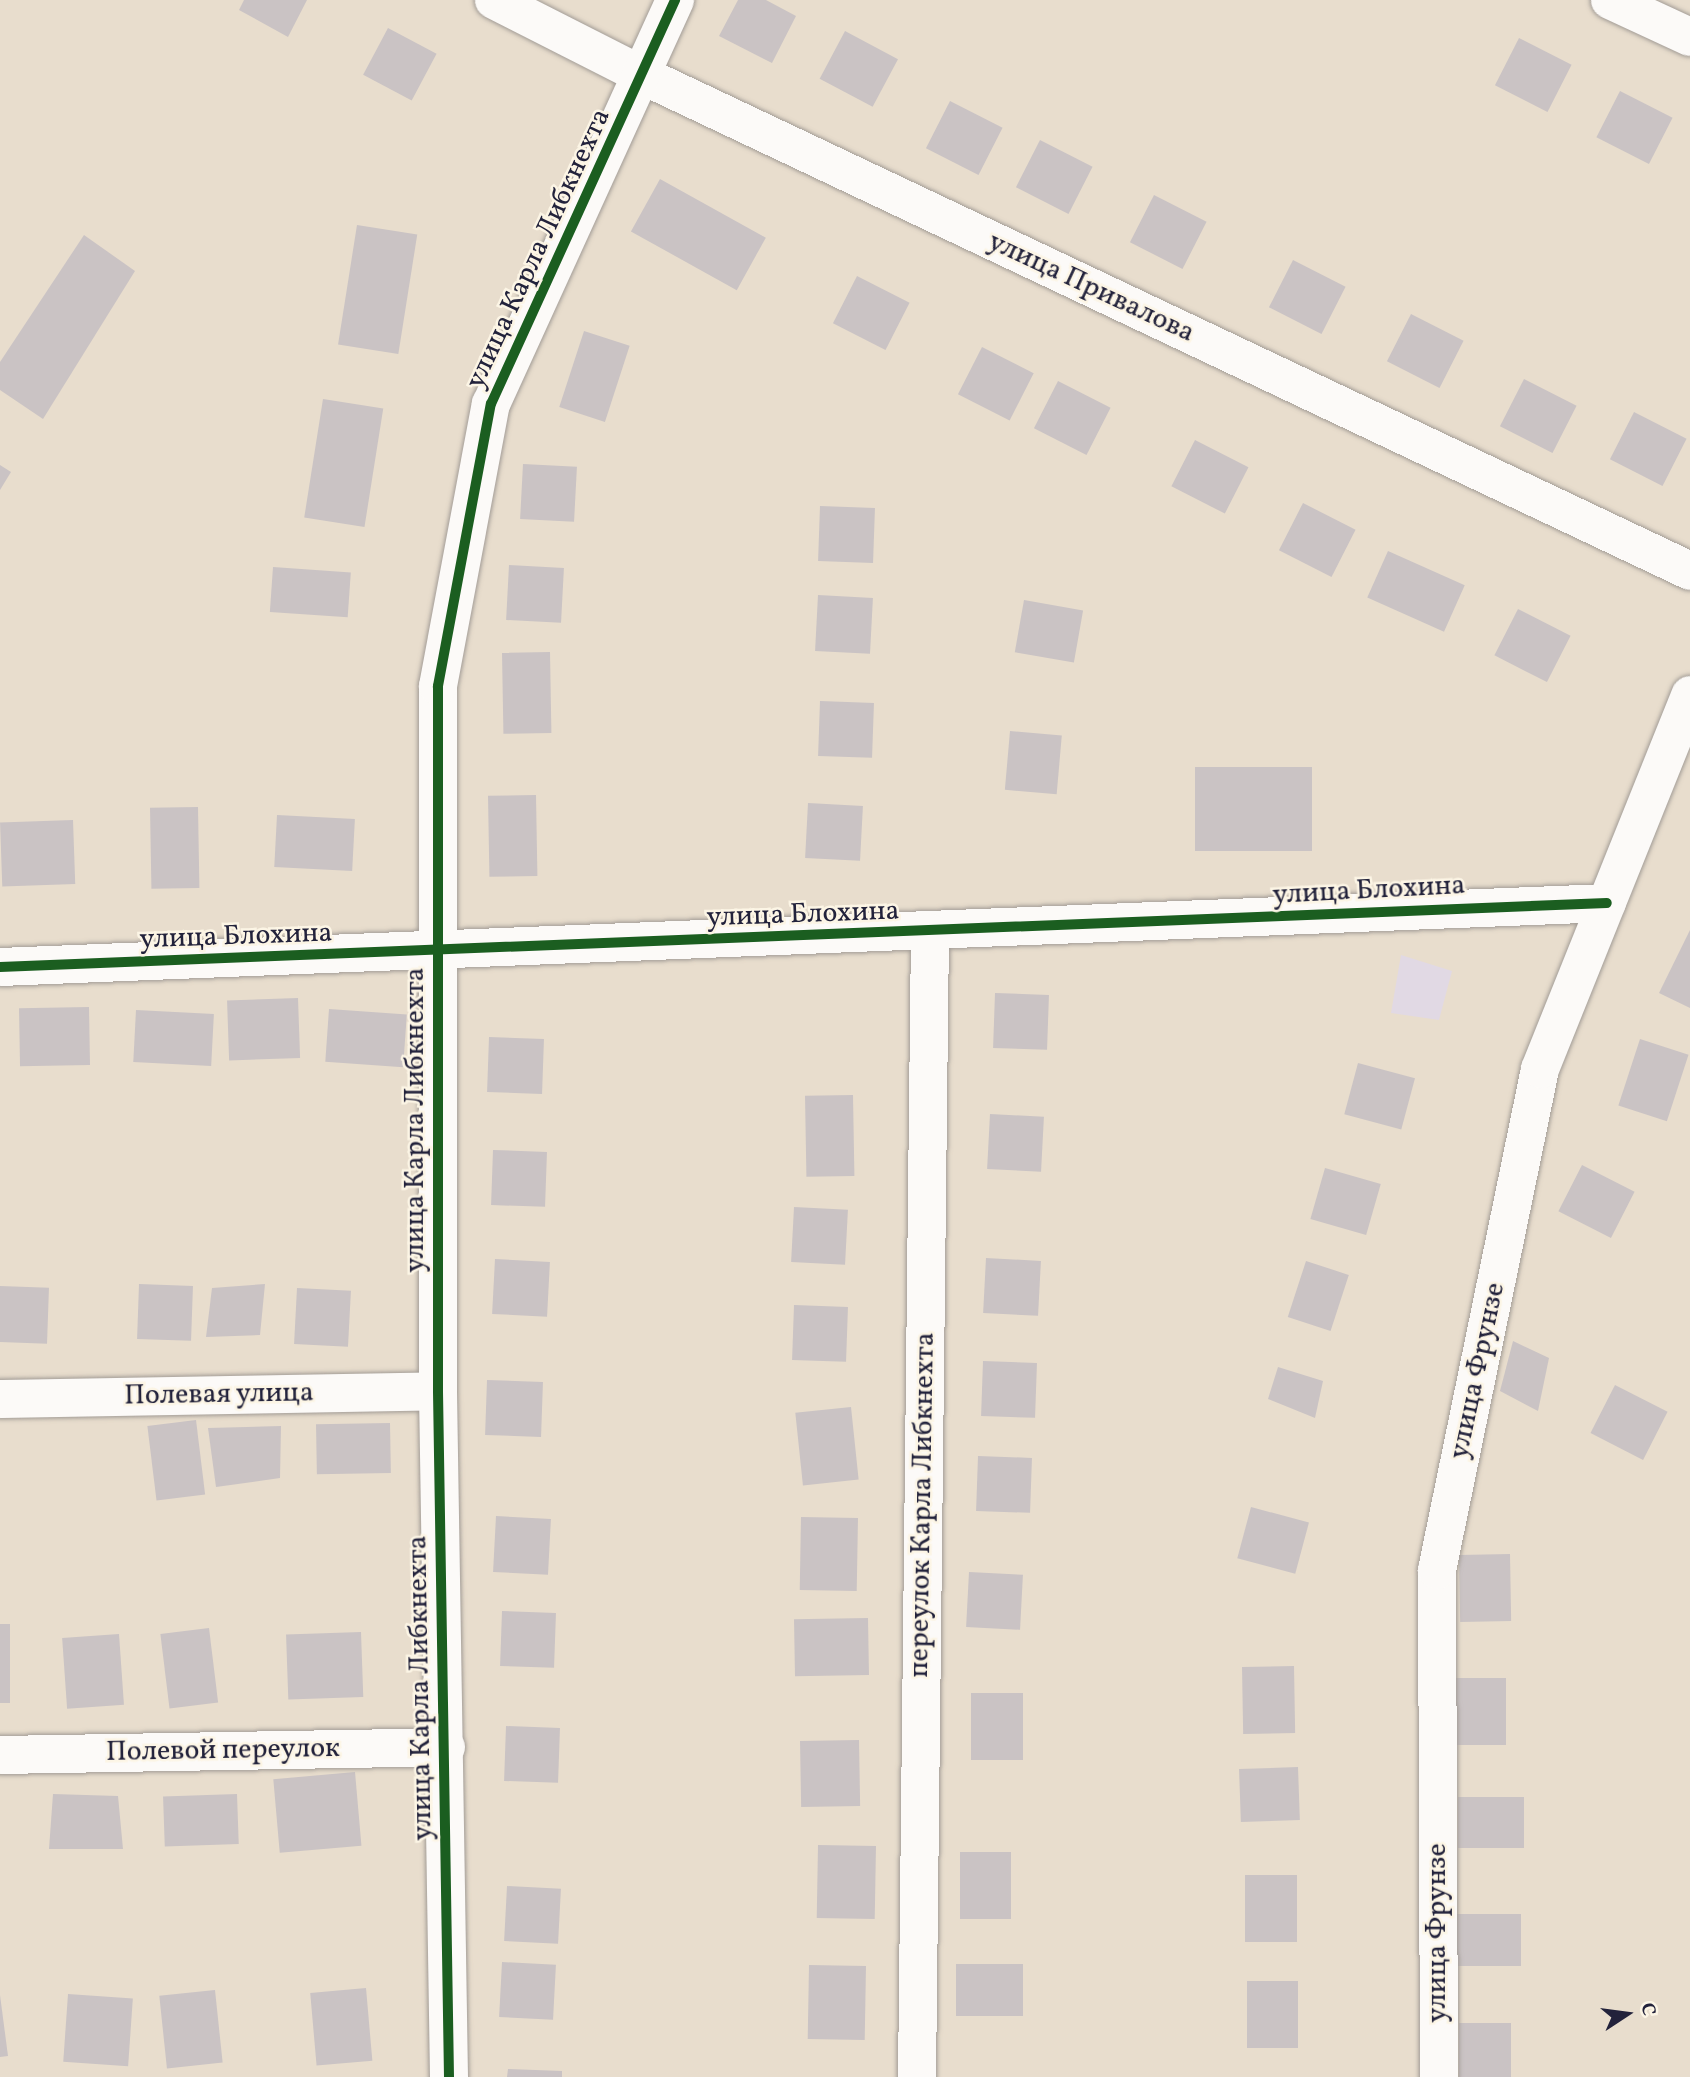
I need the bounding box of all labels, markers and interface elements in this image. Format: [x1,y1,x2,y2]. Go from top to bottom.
street label: улица Карла Либкнехта [459,104,619,394]
street label: улица Привалова [982,225,1200,351]
street label: улица Блохина [1272,869,1466,913]
street label: улица Блохина [706,895,900,935]
street label: улица Блохина [139,917,333,957]
street label: улица Карла Либкнехта [399,967,433,1273]
street label: улица Фрунзе [1443,1280,1513,1462]
street label: переулок Карла Либкнехта [903,1332,943,1678]
street label: Полевая улица [123,1377,315,1413]
street label: улица Карла Либкнехта [402,1535,440,1841]
street label: Полевой переулок [106,1732,340,1770]
street label: улица Фрунзе [1421,1843,1455,2023]
north arrow [1592,1979,1662,2049]
text: С [1633,2000,1662,2018]

